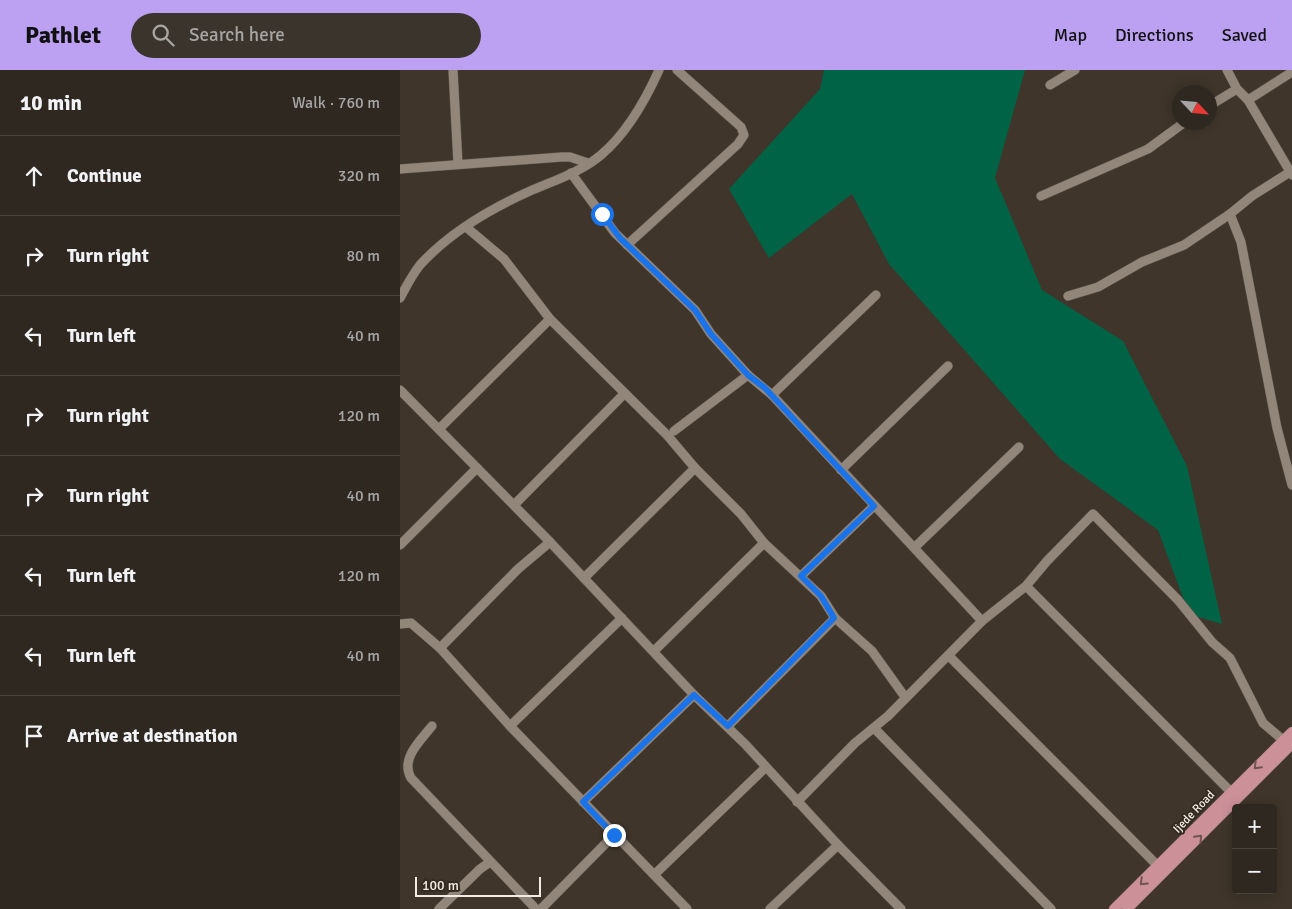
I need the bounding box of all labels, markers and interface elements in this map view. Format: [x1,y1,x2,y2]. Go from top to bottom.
search box [131,13,481,58]
text: Pathlet [25,20,101,50]
icon: search [149,21,177,49]
text: Search here [189,23,285,47]
text: Map [1054,24,1087,46]
text: Directions [1115,24,1194,46]
text: Saved [1222,24,1267,46]
north arrow [1172,85,1217,130]
text: 10 min [20,90,82,116]
text: Walk · 760 m [292,93,380,113]
icon: ahead [20,162,48,190]
text: Continue [67,164,142,188]
text: 320 m [338,166,380,186]
route start [591,203,614,226]
icon: right [20,242,48,270]
text: Turn right [67,244,149,268]
text: 80 m [346,246,380,266]
icon: left [20,322,48,350]
text: Turn left [67,324,136,348]
text: 40 m [346,326,380,346]
icon: right [20,402,48,430]
text: Turn right [67,404,149,428]
text: 120 m [338,406,380,426]
icon: right [20,482,48,510]
text: Turn right [67,484,149,508]
text: 40 m [346,486,380,506]
icon: left [20,562,48,590]
text: Turn left [67,564,136,588]
text: 120 m [338,566,380,586]
icon: left [20,642,48,670]
text: Turn left [67,644,136,668]
text: 40 m [346,646,380,666]
icon: arrive [20,722,48,750]
text: Arrive at destination [67,724,238,748]
one-way arrow [1254,760,1263,769]
street label: Ijede Road [1170,788,1218,836]
map controls [1232,804,1277,894]
button: + [1232,804,1277,849]
route end [603,824,626,847]
one-way arrow [1193,834,1202,843]
button: − [1232,849,1277,894]
scale bar [415,874,541,897]
one-way arrow [1139,876,1148,885]
text: 100 m [422,877,459,894]

